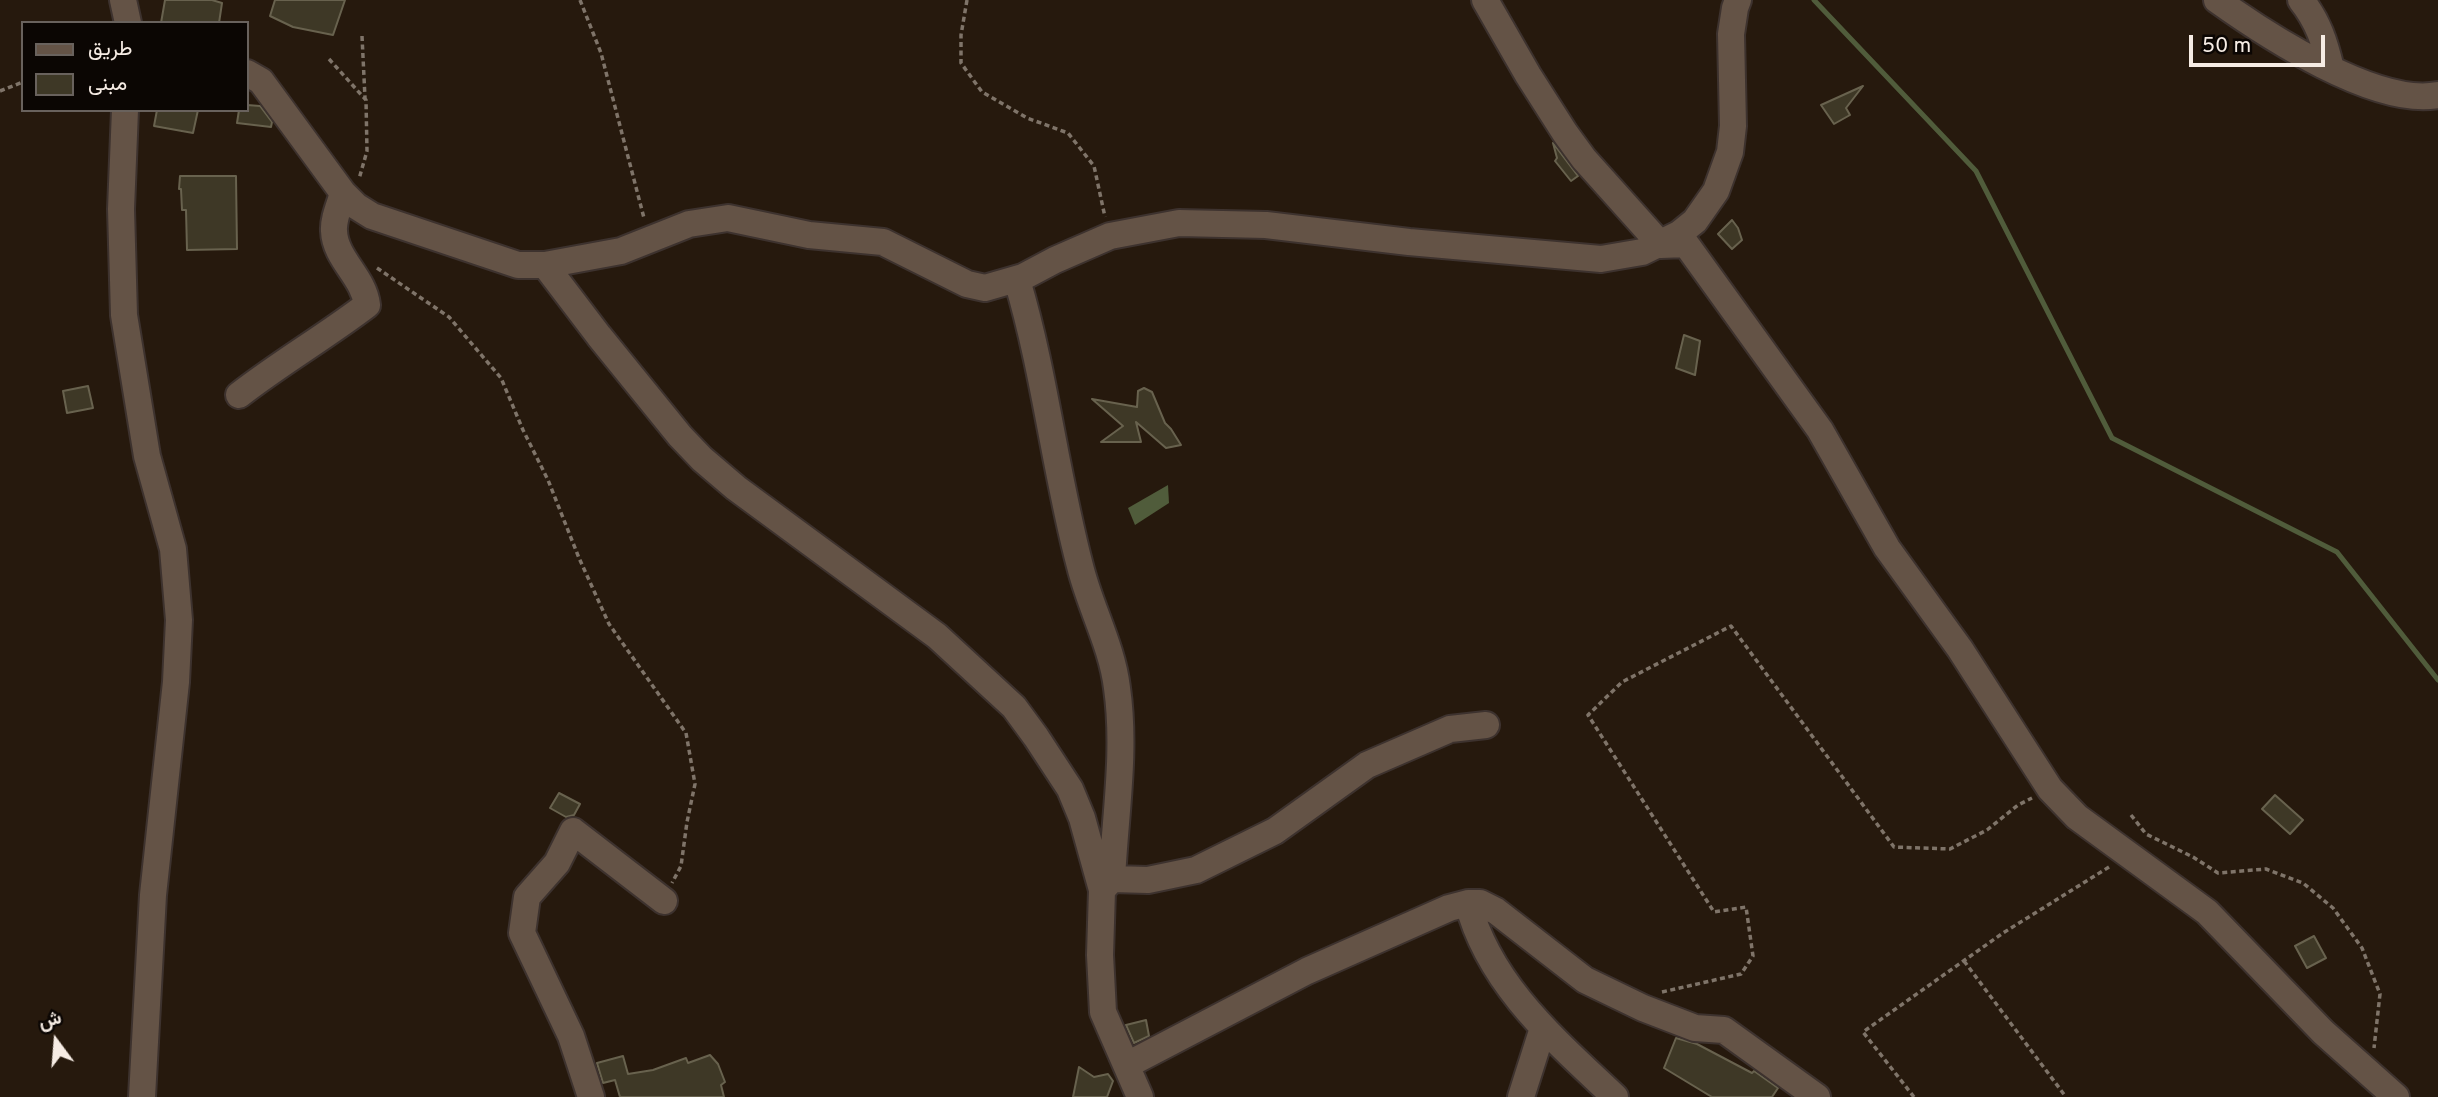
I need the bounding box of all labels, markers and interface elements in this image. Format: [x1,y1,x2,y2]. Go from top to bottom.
legend [21,21,248,112]
scale bar [2193,21,2330,65]
text: 50 m [2202,33,2251,60]
text: طريق [88,36,133,63]
text: مبنى [88,71,127,98]
north arrow [21,1006,91,1076]
text: ش [36,1006,64,1035]

